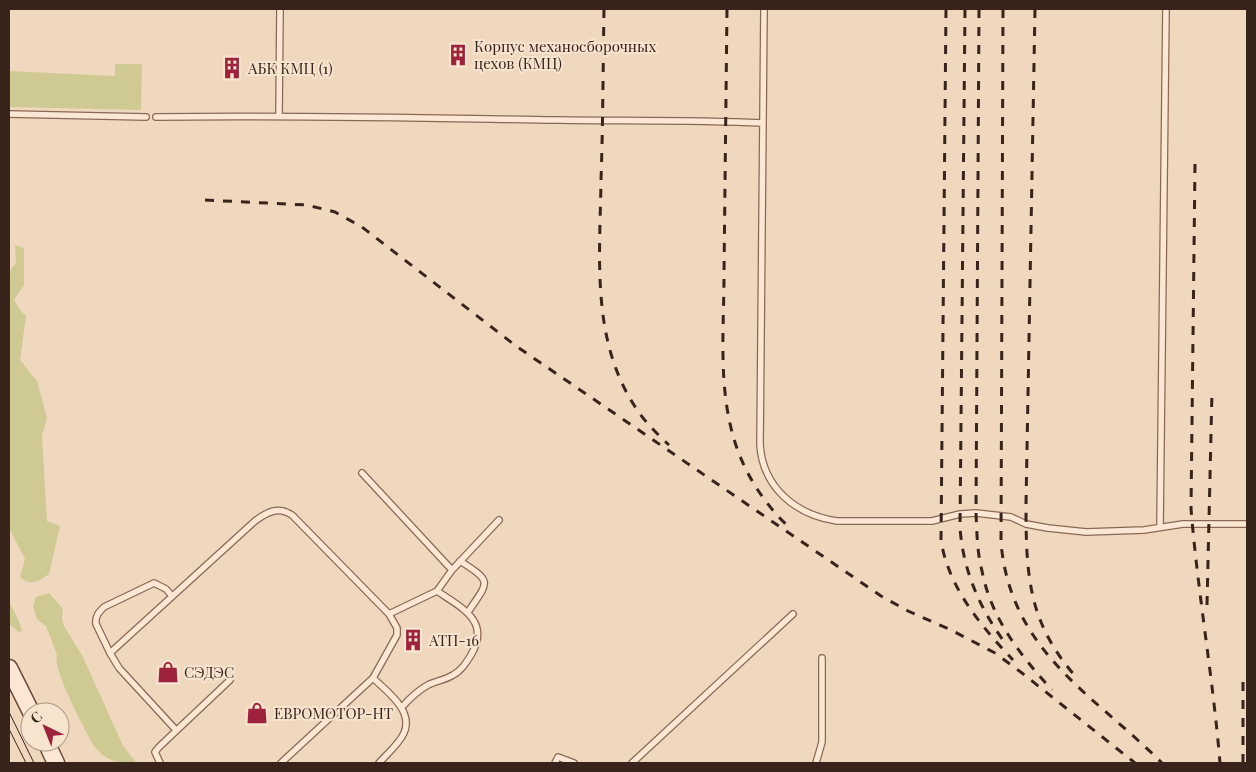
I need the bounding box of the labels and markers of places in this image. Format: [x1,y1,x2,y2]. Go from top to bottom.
place label: Корпус механосборочных цехов (КМЦ) [474,36,656,73]
building icon: Корпус механосборочных цехов (КМЦ) [445,42,471,68]
building icon: АБК КМЦ (1) [219,55,245,81]
place label: АБК КМЦ (1) [247,58,333,78]
building icon: АТП-16 [400,627,426,653]
place label: АТП-16 [428,630,479,650]
shop icon: СЭДЭС [155,659,181,685]
place label: СЭДЭС [184,662,234,682]
shop icon: ЕВРОМОТОР-НТ [244,700,270,726]
place label: ЕВРОМОТОР-НТ [274,703,393,723]

